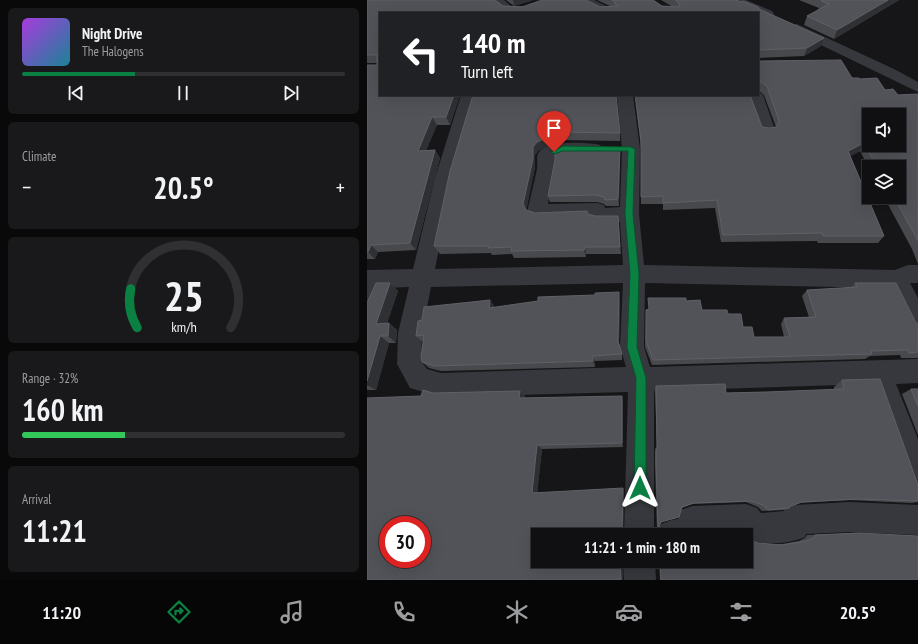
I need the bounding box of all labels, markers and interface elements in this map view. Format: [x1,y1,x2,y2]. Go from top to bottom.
text: Night Drive [82,24,142,43]
text: 140 m [461,24,525,61]
icon: left [395,28,447,80]
text: The Halogens [82,43,144,60]
text: Turn left [461,60,513,83]
icon: previous [65,82,87,104]
icon: pause [172,82,194,104]
icon: next [280,82,302,104]
map controls [862,108,906,204]
button: sound [862,108,906,152]
pin [537,111,571,152]
icon: arrive [543,117,565,139]
text: Climate [22,148,56,165]
button: layers [862,160,906,204]
text: 20.5° [153,168,214,207]
text: − [22,173,31,201]
text: + [336,173,345,201]
text: 25 [164,269,203,322]
text: km/h [171,317,196,336]
text: Range · 32% [22,370,78,387]
text: 160 km [22,390,103,429]
position arrow [619,467,661,509]
text: Arrival [22,491,51,508]
text: 11:21 [22,511,87,550]
speed limit sign: 30 [379,516,431,568]
text: 11:21 · 1 min · 180 m [584,538,700,557]
icon: directions [165,598,193,626]
icon: music [278,598,306,626]
icon: phone [390,598,418,626]
icon: climate [503,598,531,626]
icon: car [615,598,643,626]
icon: filters [727,598,755,626]
text: 11:20 [42,601,81,624]
text: 20.5° [840,601,876,624]

